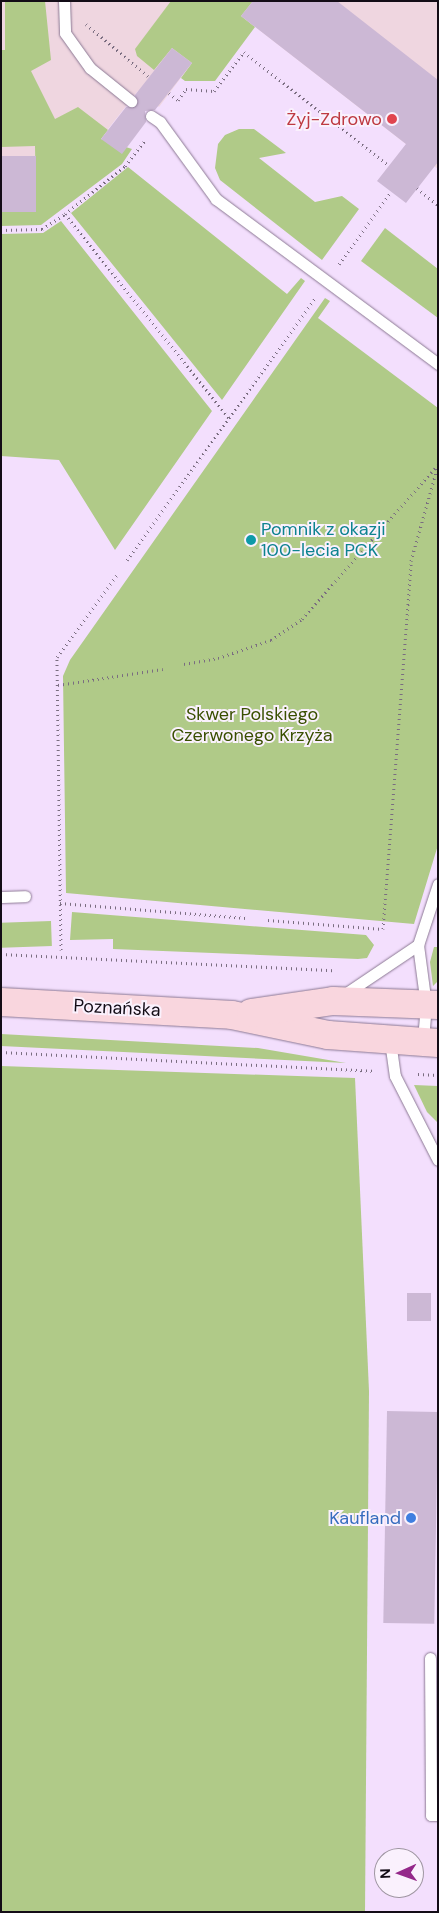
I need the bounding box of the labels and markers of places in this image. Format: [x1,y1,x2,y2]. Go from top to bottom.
place label: Żyj-Zdrowo [286,108,382,130]
marker: Żyj-Zdrowo [386,113,398,125]
place label: Pomnik z okazji 100-lecia PCK [261,519,386,562]
marker: Pomnik z okazji 100-lecia PCK [245,534,257,546]
place label: Kaufland [329,1507,401,1529]
marker: Kaufland [405,1512,417,1524]

